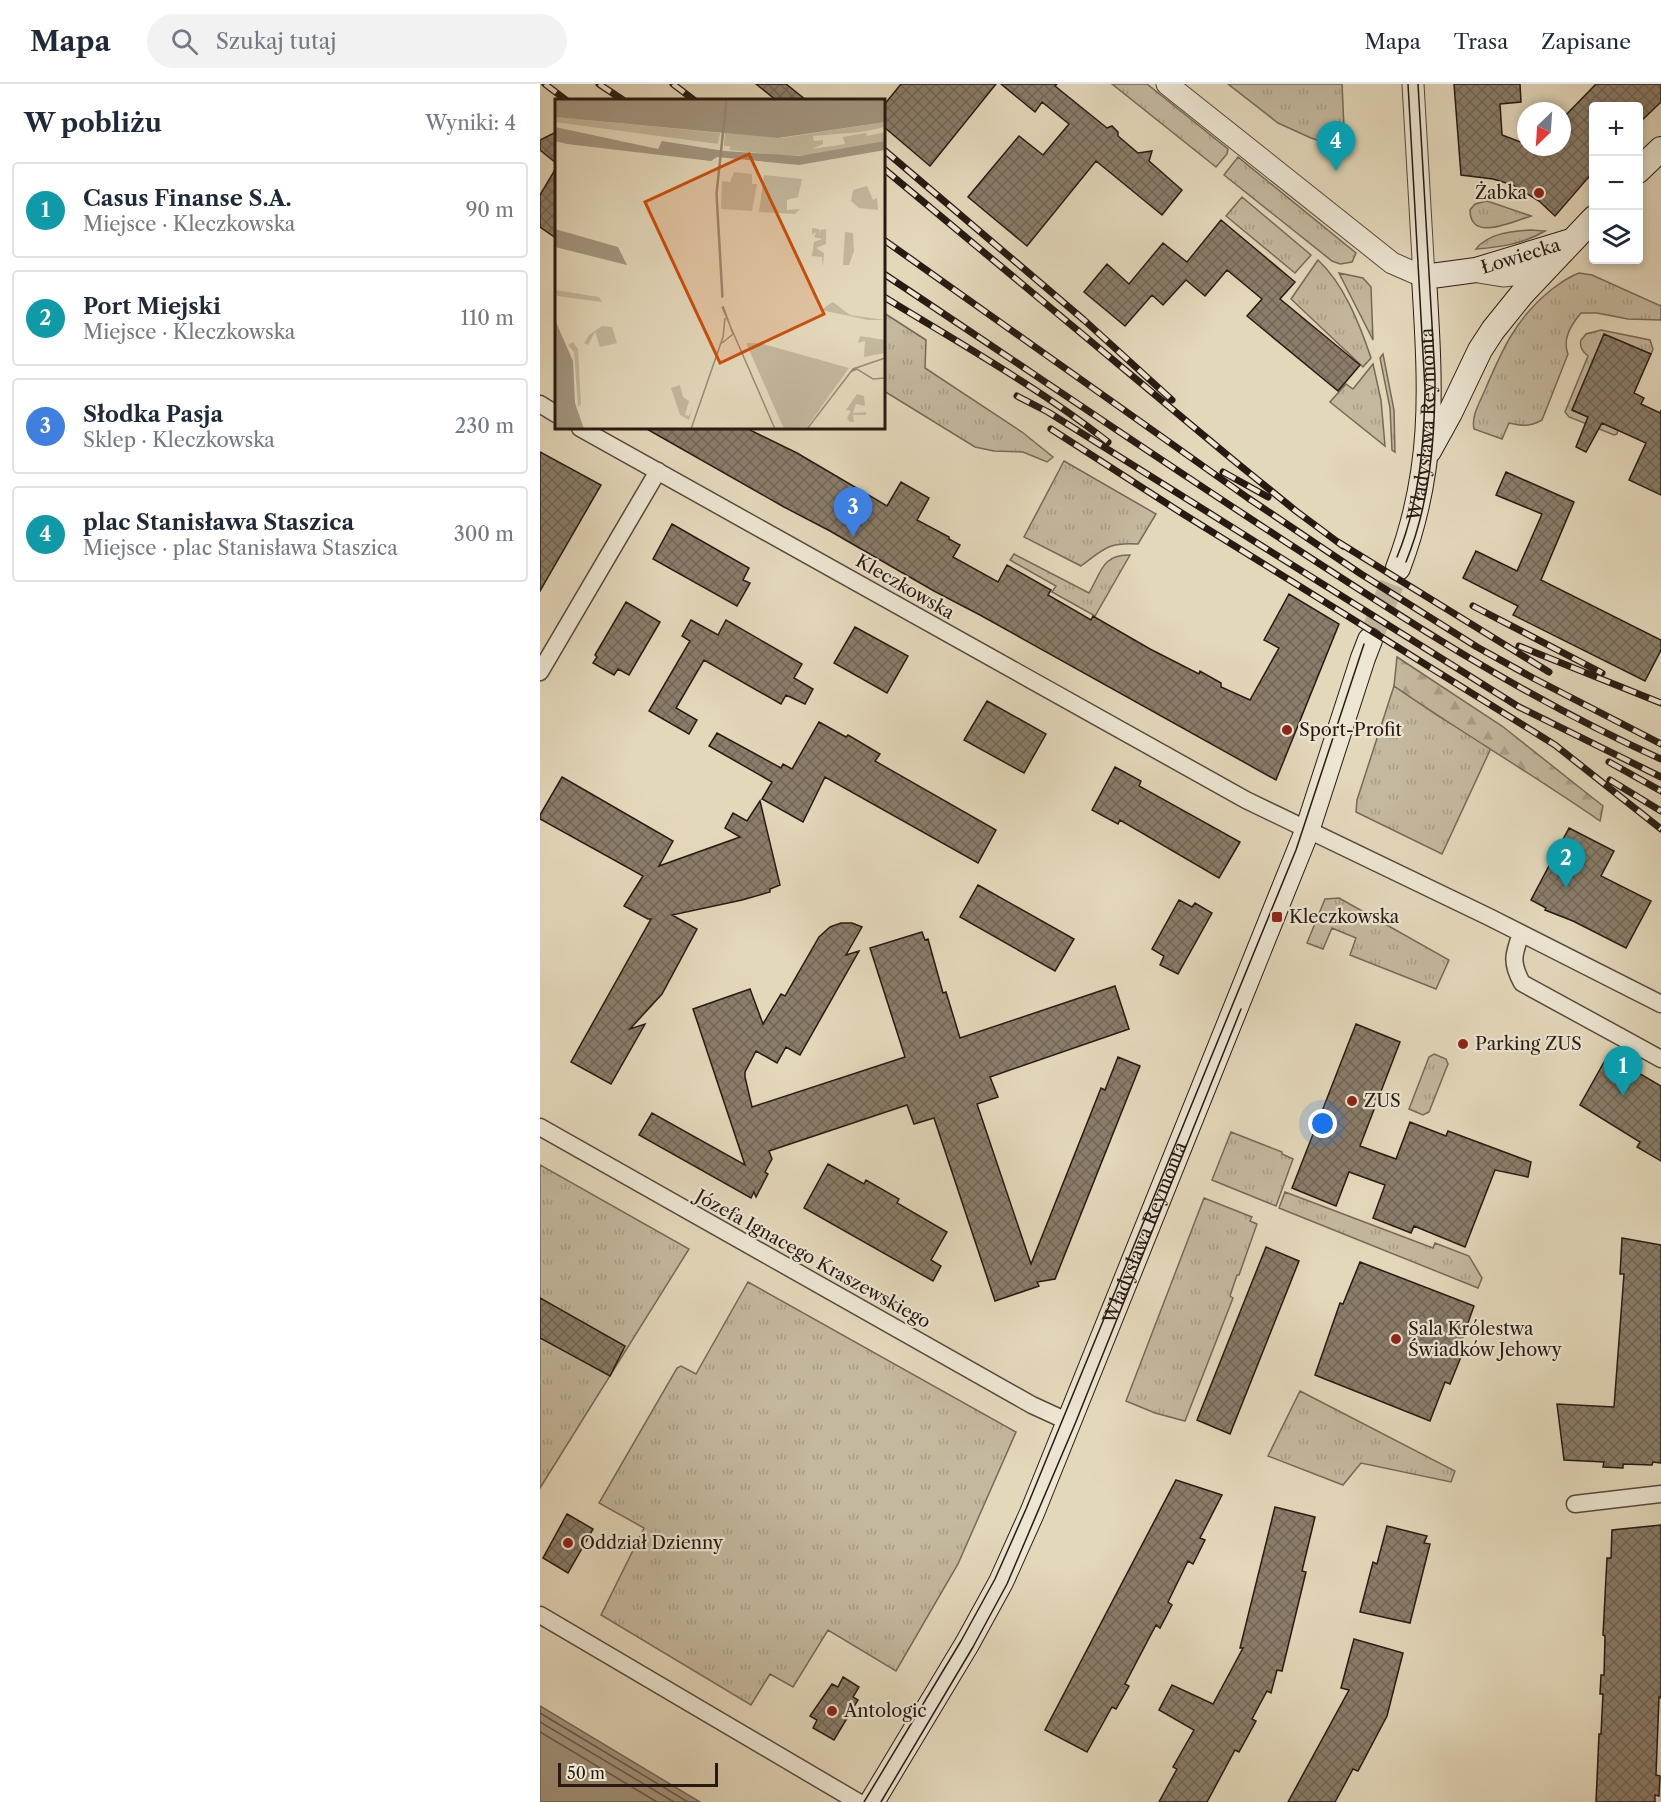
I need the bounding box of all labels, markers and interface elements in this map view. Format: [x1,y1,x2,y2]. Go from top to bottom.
search box [147,14,567,68]
text: Mapa [30,24,111,58]
icon: search [168,25,201,58]
text: Szukaj tutaj [216,28,337,55]
text: Mapa [1365,29,1421,54]
text: Trasa [1454,29,1508,54]
text: Zapisane [1541,29,1631,54]
inset map [555,99,885,429]
north arrow [1517,102,1571,156]
map controls [1589,102,1643,264]
button: + [1589,102,1643,156]
text: W pobliżu [24,107,162,139]
text: Wyniki: 4 [425,111,516,135]
pin: 4 [1316,122,1356,171]
button: − [1589,156,1643,210]
place label: Żabka [1475,181,1527,204]
text: Casus Finanse S.A. [83,185,292,212]
marker: Żabka [1532,186,1546,200]
text: 1 [41,198,50,222]
text: 90 m [466,198,514,222]
button: layers [1589,210,1643,264]
text: Miejsce · Kleczkowska [83,212,295,236]
street label: Łowiecka [1478,234,1563,279]
text: Port Miejski [83,293,221,320]
text: 2 [40,306,51,330]
text: 110 m [461,306,514,330]
text: Miejsce · Kleczkowska [83,320,295,344]
street label: Władysława Reymonta [1403,327,1440,524]
text: Słodka Pasja [83,401,223,428]
text: 3 [40,414,51,438]
text: 230 m [455,414,514,438]
text: Sklep · Kleczkowska [83,428,275,452]
pin: 3 [834,488,872,537]
text: plac Stanisława Staszica [83,509,354,536]
text: 4 [40,522,51,546]
text: 300 m [454,522,514,546]
text: Miejsce · plac Stanisława Staszica [83,536,398,560]
street label: Kleczkowska [852,550,959,624]
place label: Sport-Profit [1299,719,1402,741]
marker: Sport-Profit [1280,723,1294,737]
pin: 2 [1546,838,1586,888]
place label: Kleczkowska [1289,906,1400,928]
marker: Kleczkowska [1270,910,1284,924]
place label: Parking ZUS [1475,1033,1582,1055]
marker: Parking ZUS [1456,1037,1470,1051]
pin: 1 [1604,1046,1642,1096]
place label: ZUS [1364,1090,1401,1112]
marker: ZUS [1345,1094,1359,1108]
your location [1308,1109,1337,1138]
street label: Władysława Reymonta [1098,1138,1192,1328]
street label: Józefa Ignacego Kraszewskiego [689,1184,934,1333]
place label: Sala Królestwa Świadków Jehowy [1408,1318,1563,1361]
marker: Sala Królestwa Świadków Jehowy [1389,1332,1403,1346]
place label: Oddział Dzienny [580,1532,724,1554]
marker: Oddział Dzienny [561,1536,575,1550]
place label: Antologic [843,1700,927,1722]
marker: Antologic [825,1704,839,1718]
scale bar [558,1760,718,1788]
text: 50 m [567,1763,605,1783]

